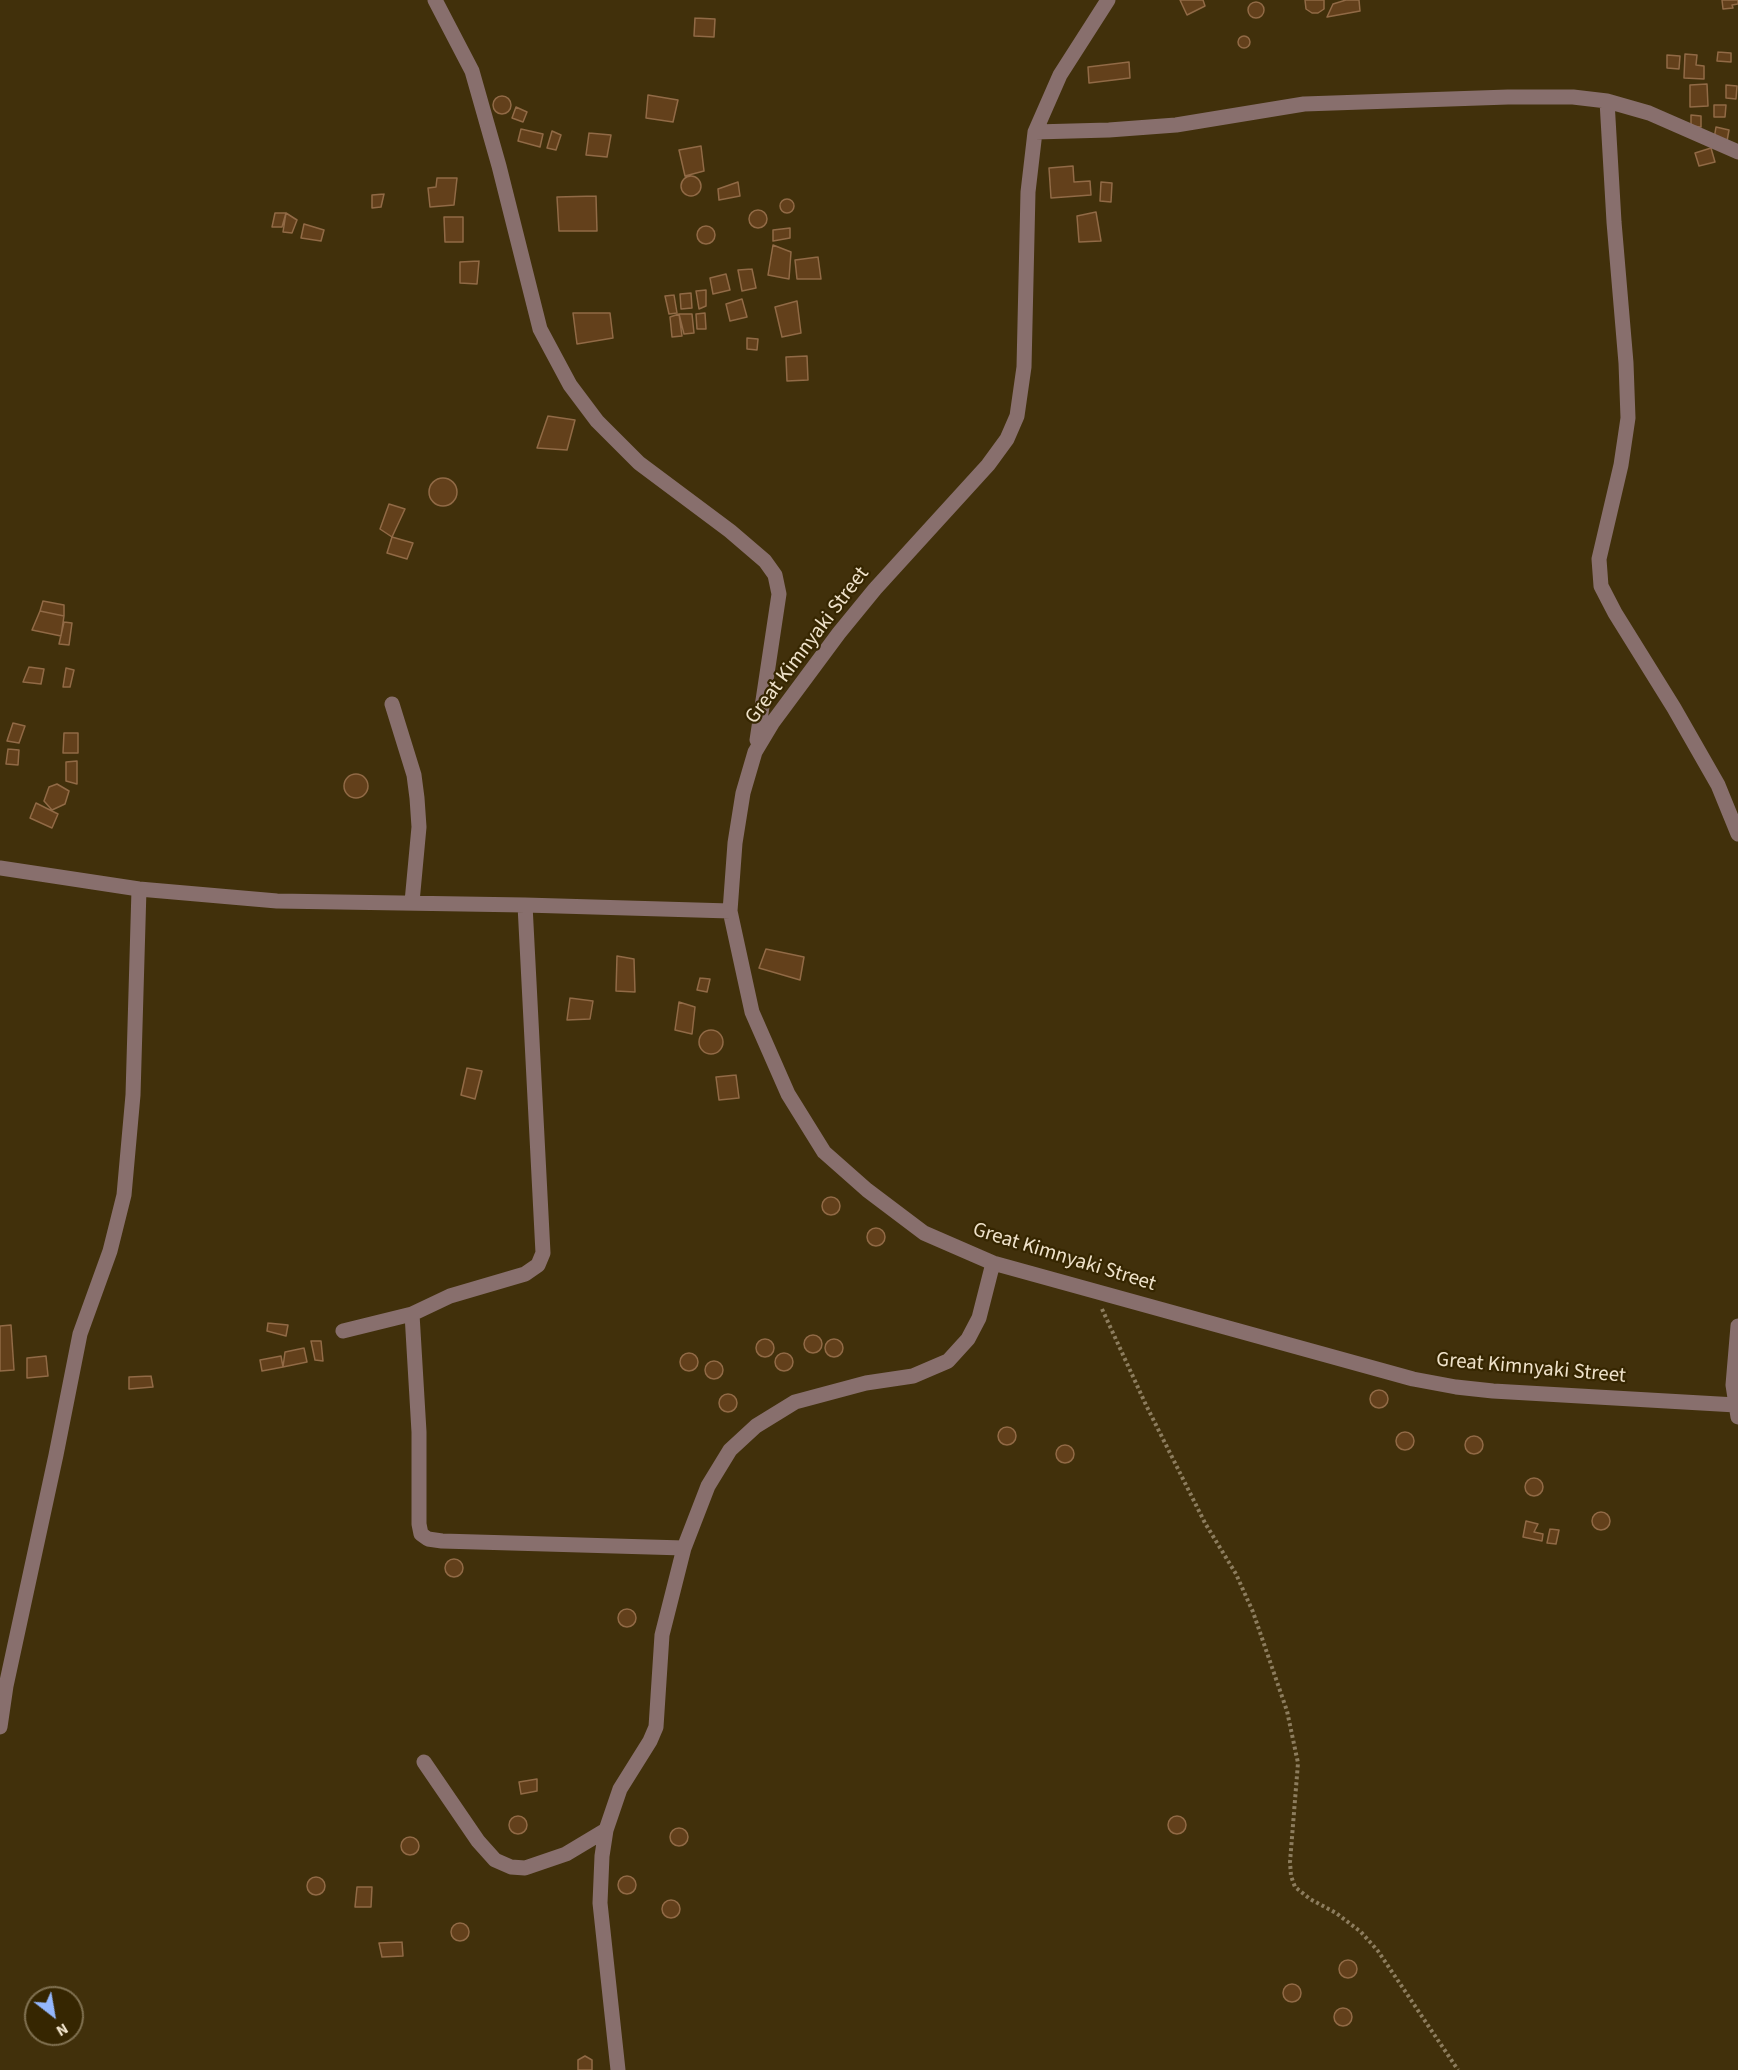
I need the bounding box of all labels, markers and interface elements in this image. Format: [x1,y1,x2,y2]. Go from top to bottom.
street label: Great Kimnyaki Street [741,562,875,730]
street label: Great Kimnyaki Street [969,1218,1159,1298]
street label: Great Kimnyaki Street [1435,1348,1627,1390]
north arrow [24,1986,84,2046]
text: N [52,2018,72,2042]

